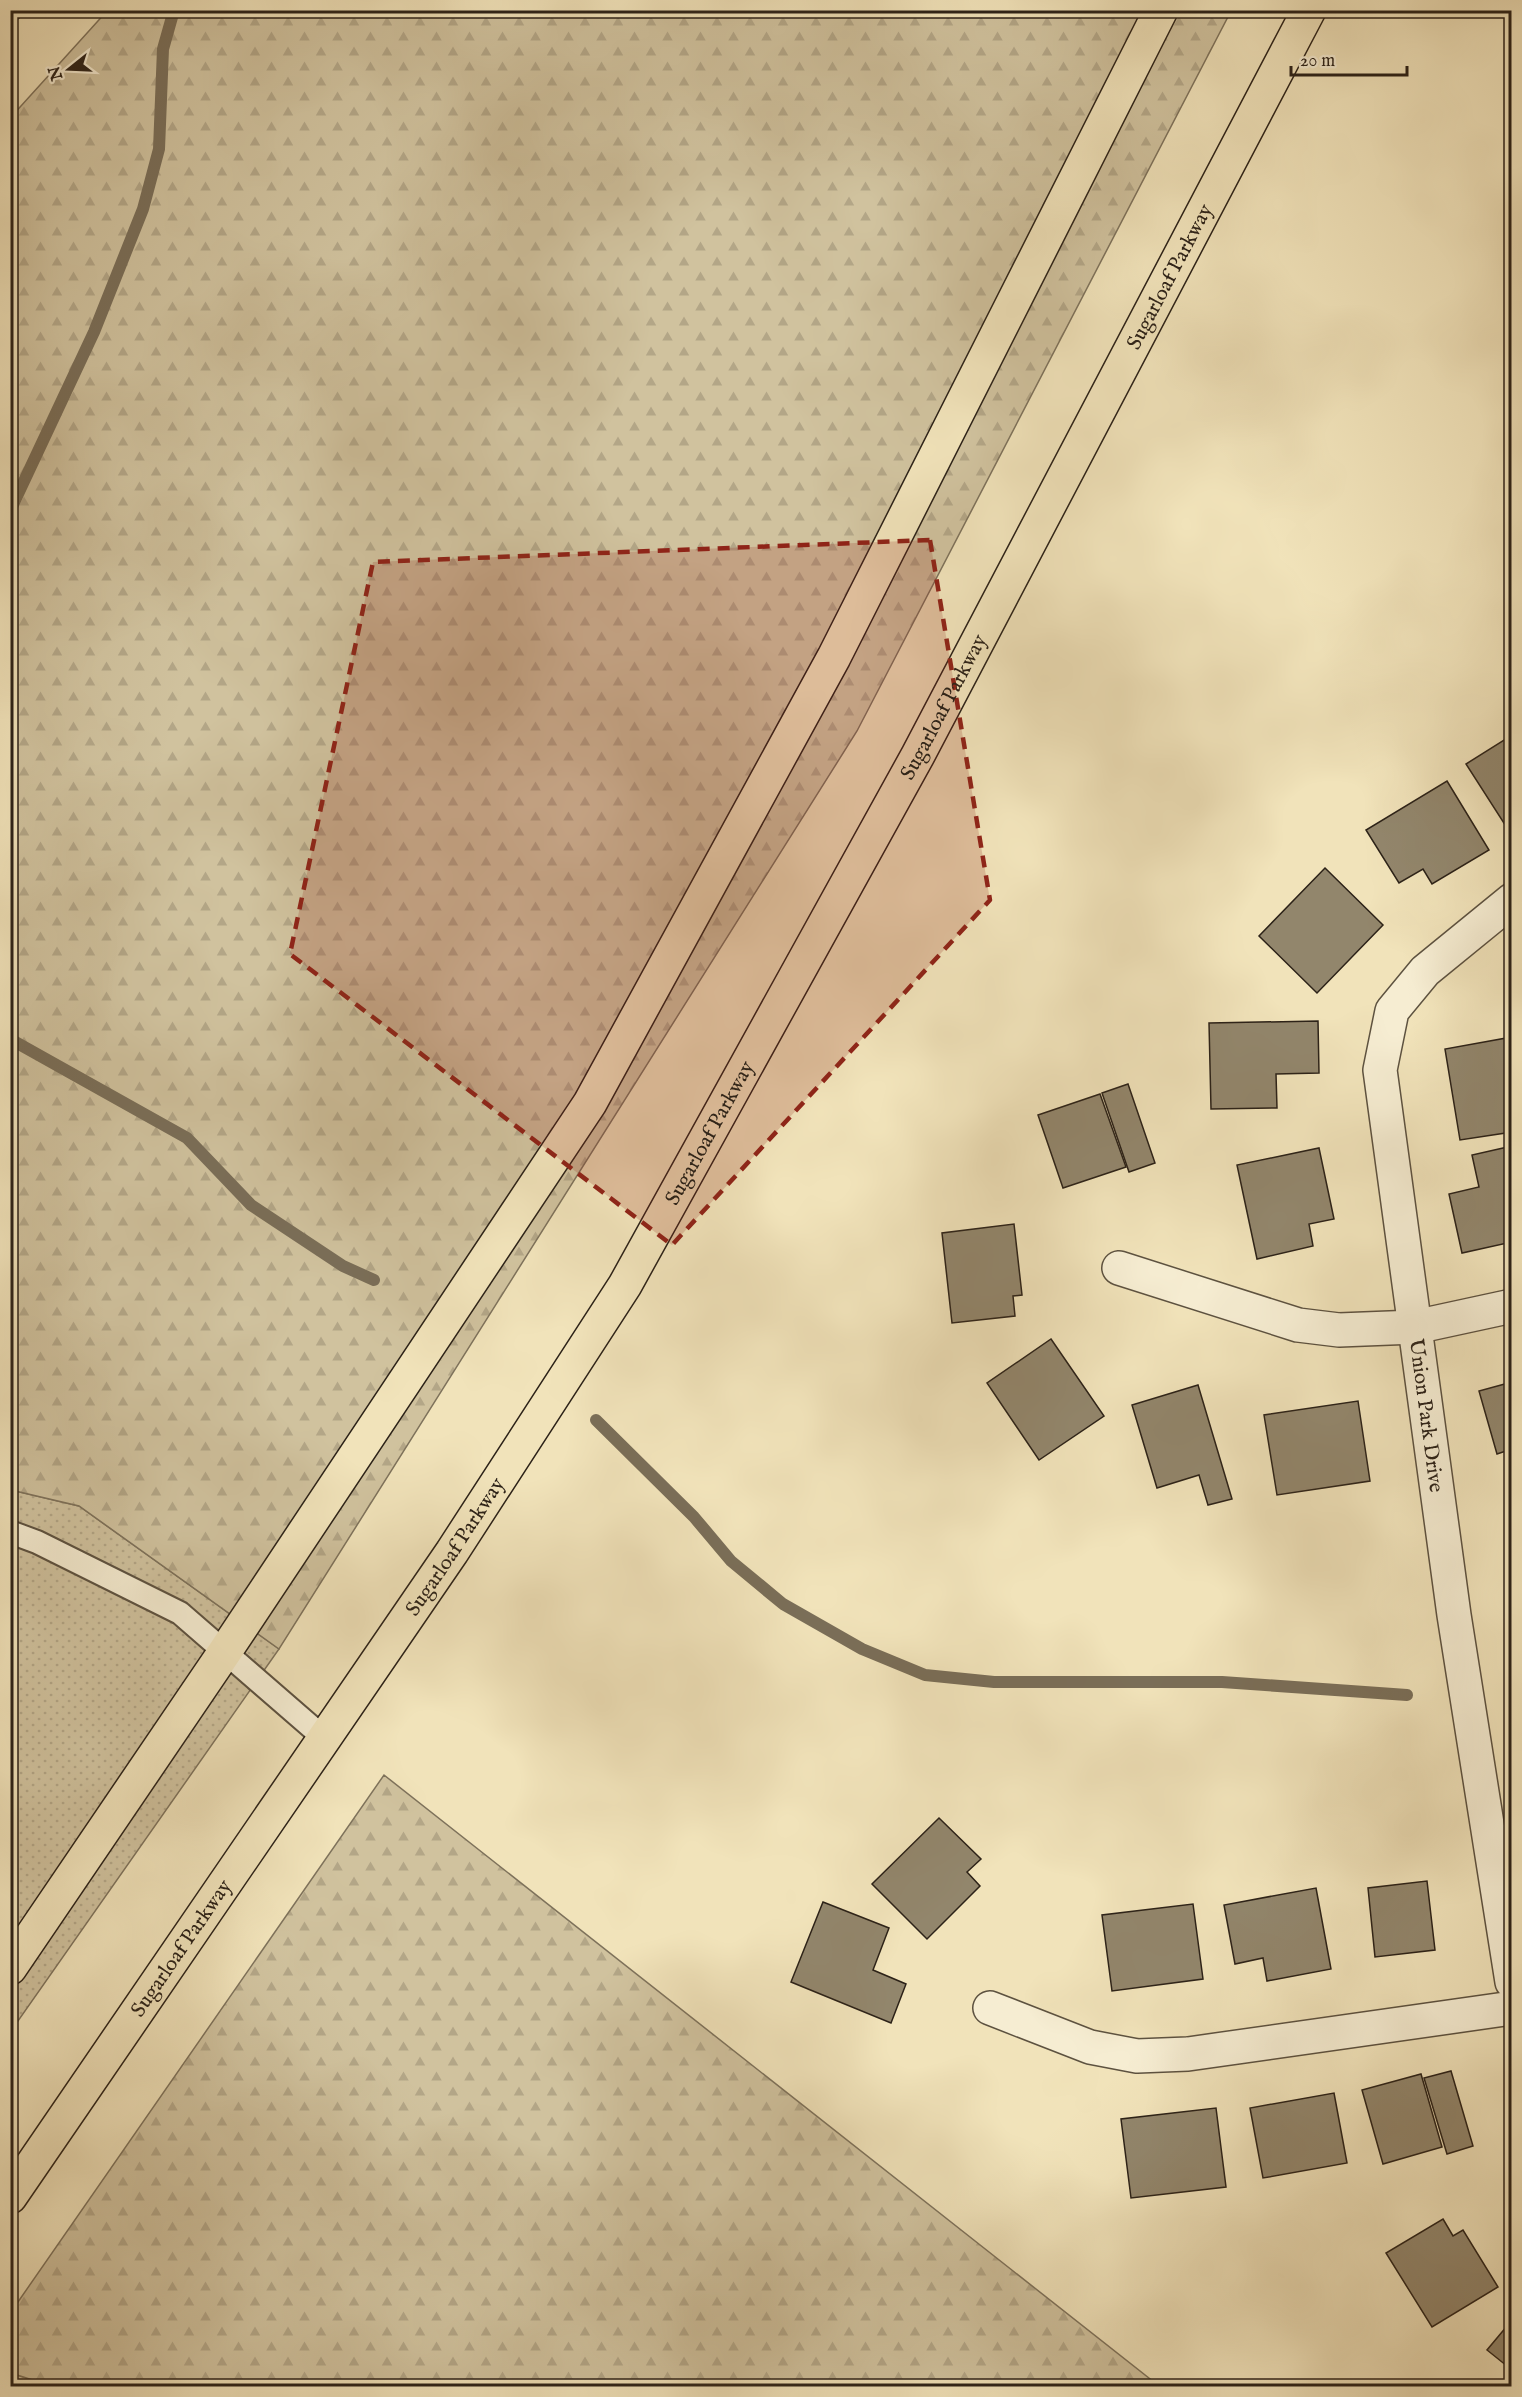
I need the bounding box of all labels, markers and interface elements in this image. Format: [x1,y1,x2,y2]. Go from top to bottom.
north arrow [39,39,99,99]
scale bar [1291,39,1406,77]
text: 20 m [1300,50,1335,73]
text: N [45,63,69,84]
street label: Sugarloaf Parkway [1121,199,1220,355]
street label: Sugarloaf Parkway [895,629,994,785]
street label: Sugarloaf Parkway [660,1056,762,1210]
street label: Union Park Drive [1402,1337,1449,1494]
street label: Sugarloaf Parkway [400,1472,512,1622]
street label: Sugarloaf Parkway [125,1874,239,2023]

